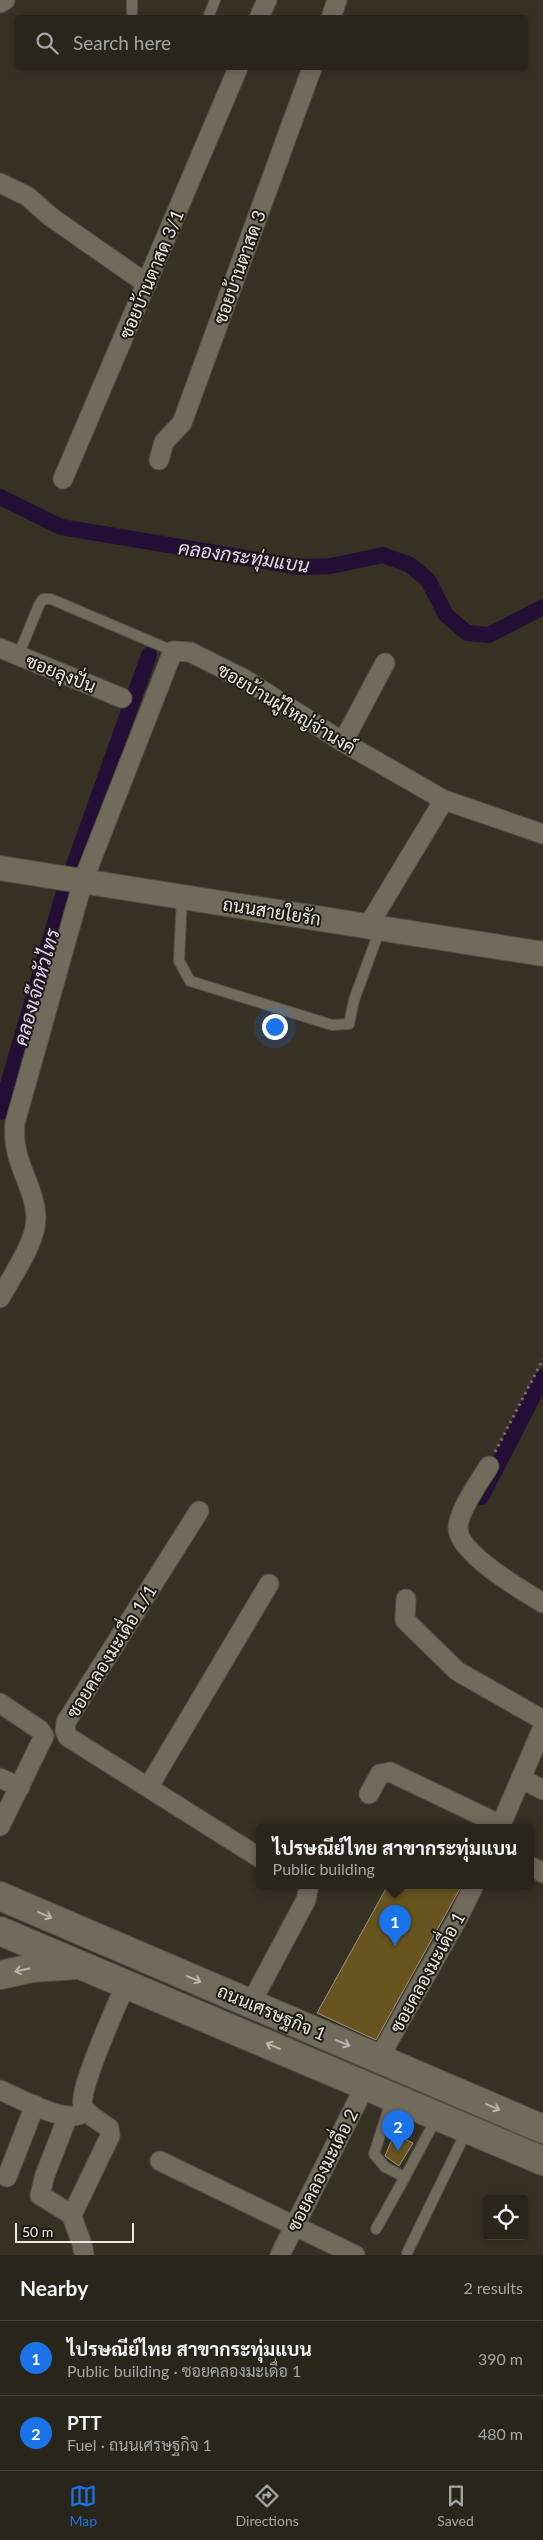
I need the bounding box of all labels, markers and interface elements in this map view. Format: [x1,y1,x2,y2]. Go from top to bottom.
search box [15,15,528,70]
icon: search [33,29,61,57]
text: Search here [73,31,171,54]
street label: ซอยบ้านตาสด 3/1 [114,206,188,342]
street label: ซอยบ้านตาสด 3 [208,207,270,327]
water label: คลองกระทุ่มแบน [177,535,311,579]
street label: ซอยลุงปั่น [22,646,101,699]
street label: ซอยบ้านผู้ใหญ่จำนงค์ [212,657,361,761]
street label: ถนนสายใยรัก [221,891,323,930]
water label: คลองเจ๊กหัวไทร [8,925,64,1048]
your location [262,1014,288,1040]
street label: ซอยคลองมะเดื่อ 1/1 [58,1578,161,1722]
popup [256,1824,534,1889]
text: ไปรษณีย์ไทย สาขากระทุ่มแบน [273,1836,517,1859]
text: Public building [273,1859,375,1878]
pin: 1 [379,1905,411,1946]
street label: ซอยคลองมะเดื่อ 1 [385,1908,469,2036]
one-way arrow [37,1910,52,1920]
one-way arrow [15,1966,31,1975]
one-way arrow [186,1974,201,1984]
street label: ถนนเศรษฐกิจ 1 [214,1979,330,2047]
one-way arrow [335,2038,350,2048]
one-way arrow [266,2041,281,2051]
street label: ซอยคลองมะเดื่อ 2 [278,2103,362,2235]
one-way arrow [485,2103,500,2113]
pin: 2 [382,2110,414,2151]
map controls [483,2195,528,2240]
button: locate [483,2195,528,2240]
scale bar [15,2220,134,2243]
text: 50 m [22,2223,53,2240]
text: Nearby [20,2275,88,2300]
text: 2 results [463,2278,523,2297]
text: ไปรษณีย์ไทย สาขากระทุ่มแบน [67,2337,312,2360]
text: 1 [31,2349,41,2368]
text: 390 m [478,2349,523,2368]
text: Public building · ซอยคลองมะเดื่อ 1 [67,2361,301,2380]
text: PTT [67,2411,102,2434]
text: 2 [31,2424,41,2443]
text: 480 m [478,2424,523,2443]
text: Fuel · ถนนเศรษฐกิจ 1 [67,2435,212,2454]
tab: Map [69,2482,97,2529]
tab: Directions [236,2482,299,2529]
tab: Saved [437,2482,474,2529]

